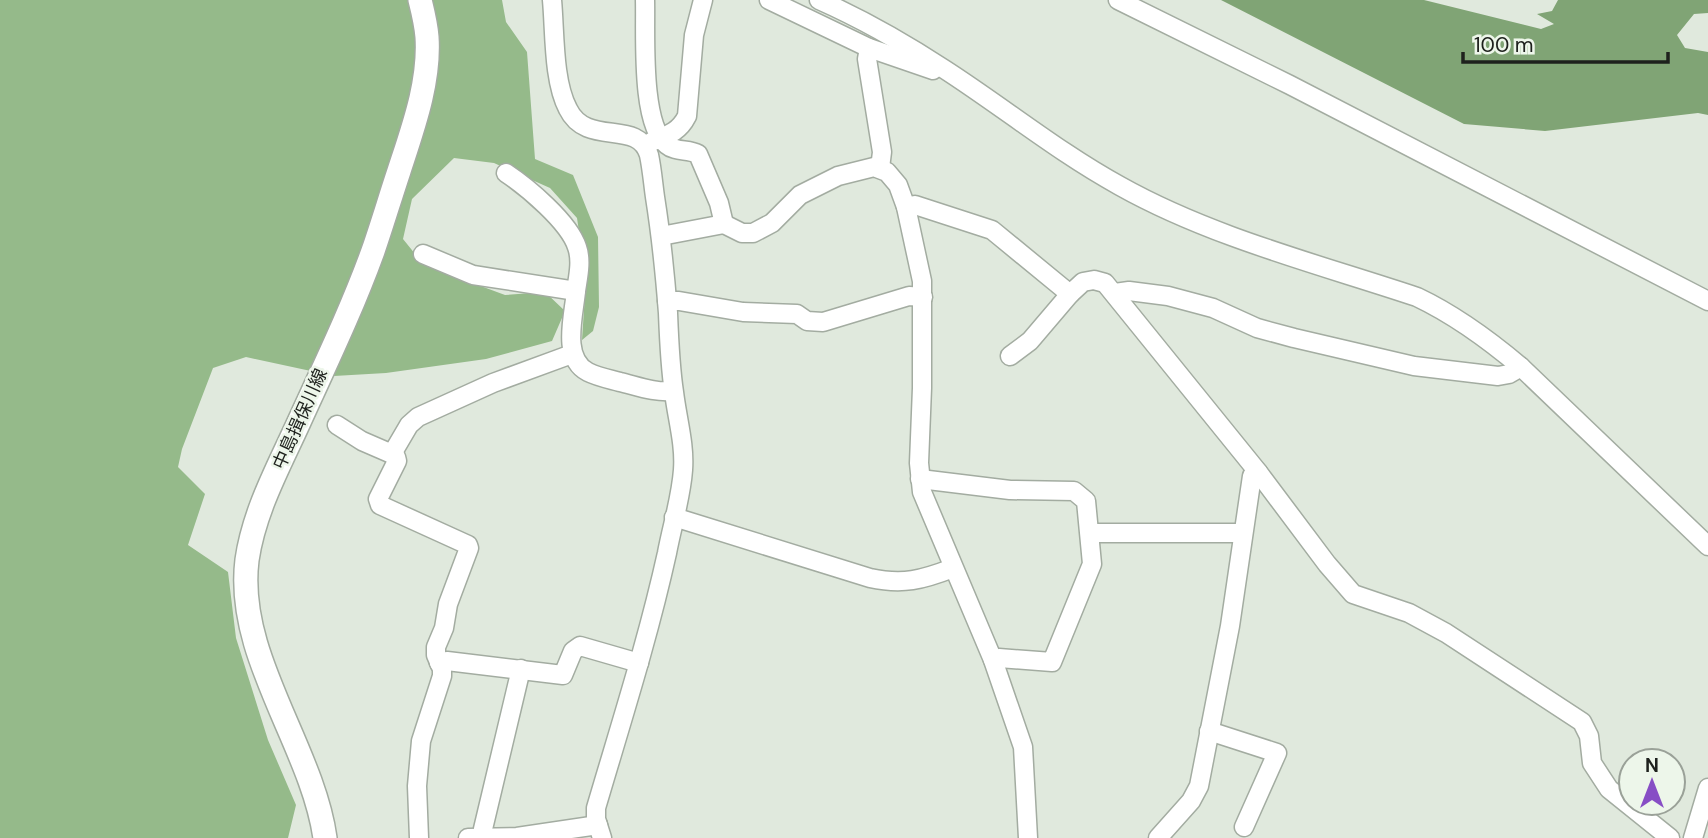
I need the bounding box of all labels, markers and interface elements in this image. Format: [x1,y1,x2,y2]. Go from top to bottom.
scale bar [1463,21,1668,65]
text: 100 m [1474,31,1534,59]
street label: 中島揖保川線 [267,365,333,473]
north arrow [1617,747,1687,817]
text: N [1645,753,1659,778]

